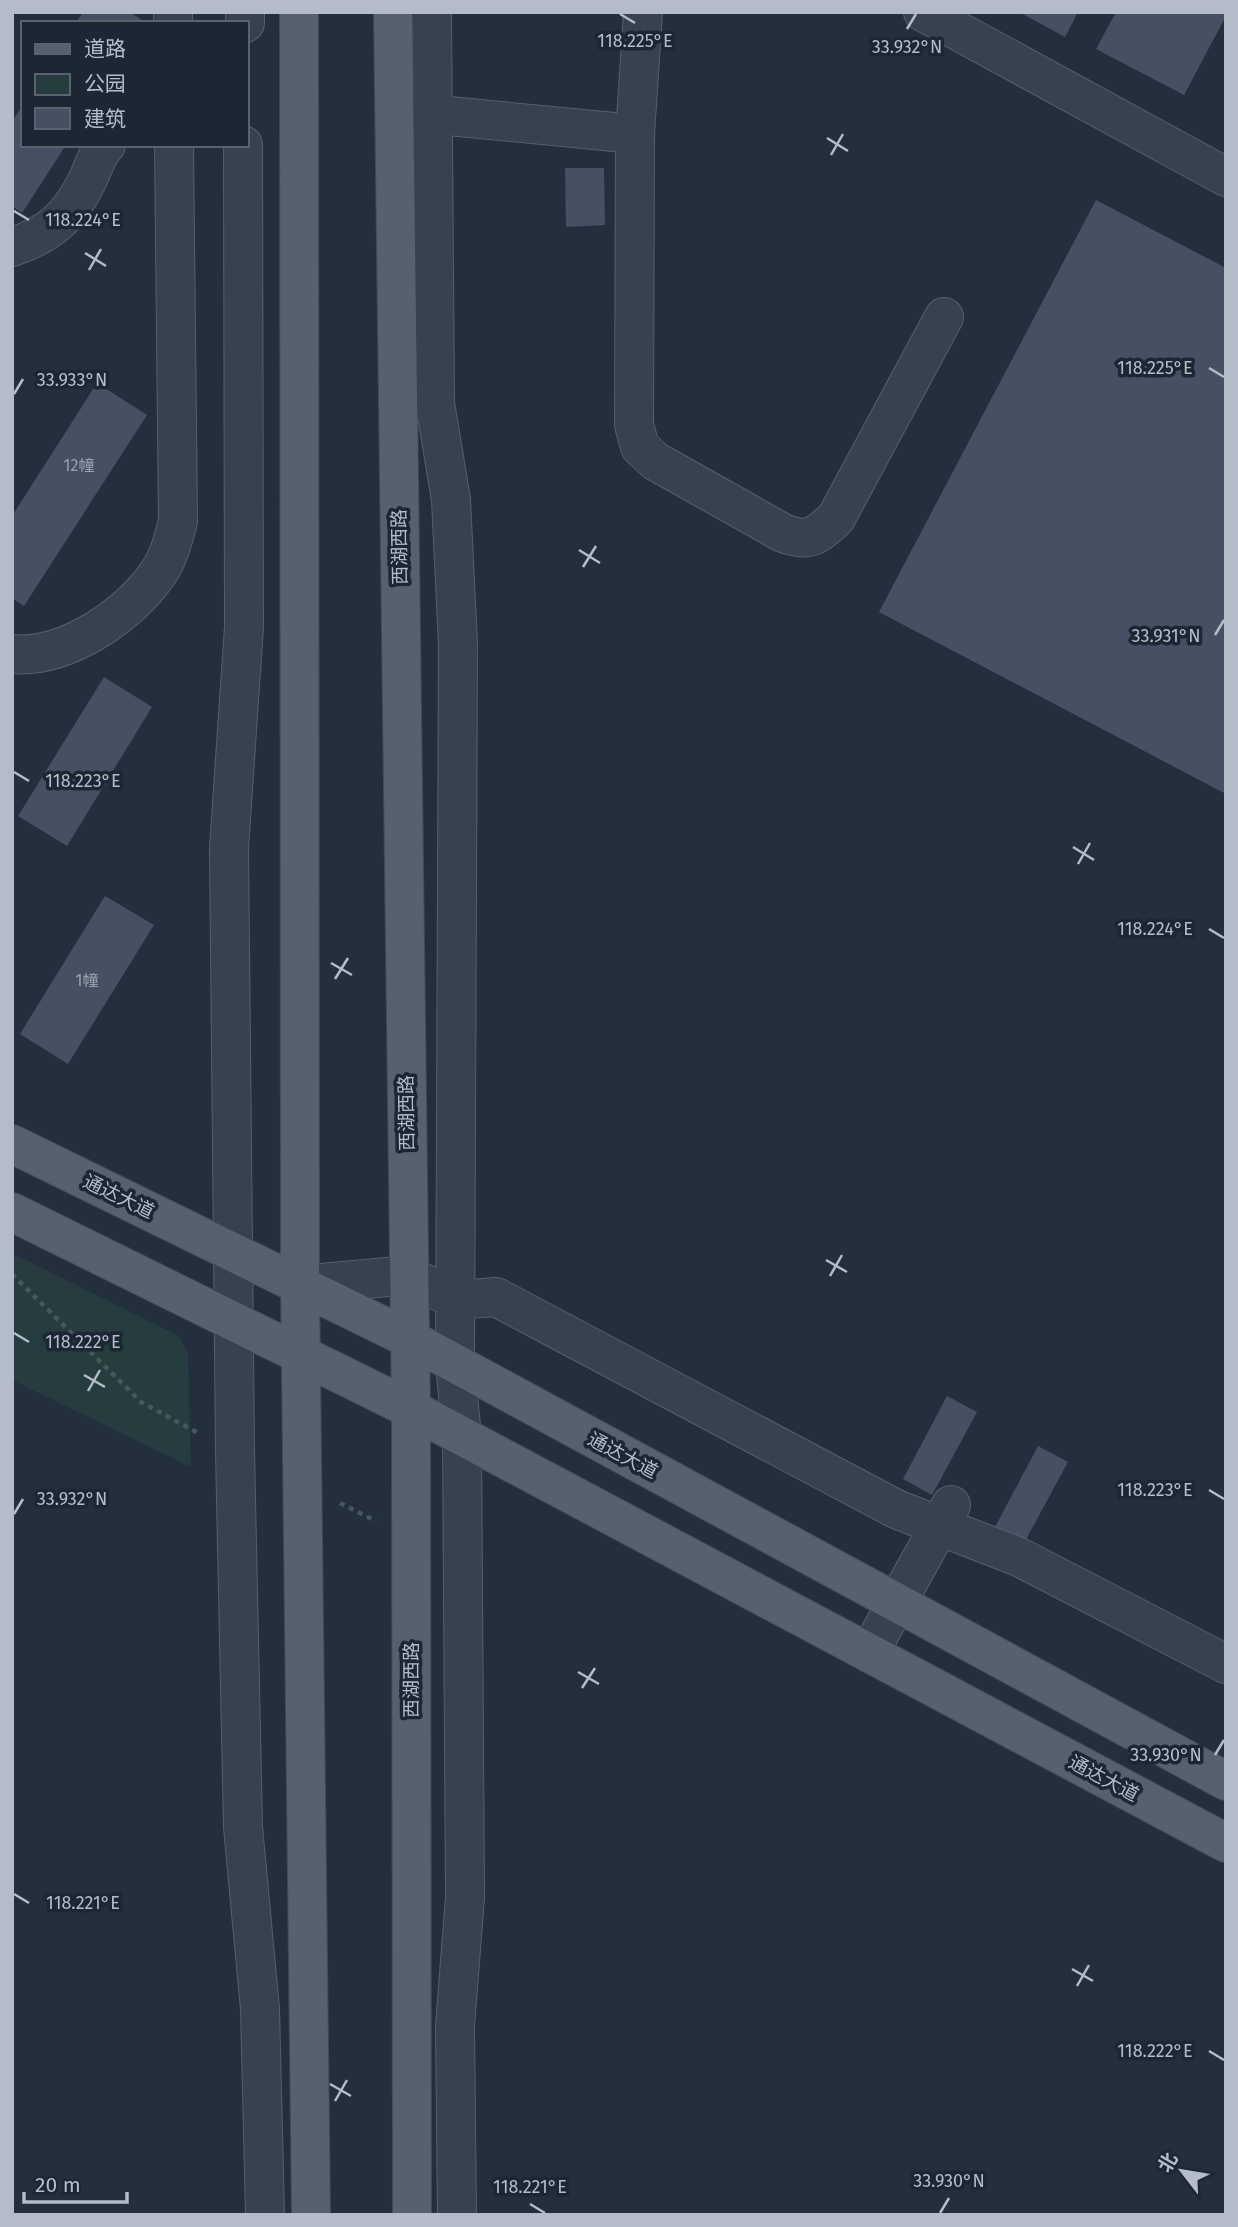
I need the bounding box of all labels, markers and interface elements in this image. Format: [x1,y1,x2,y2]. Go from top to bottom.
legend [21,21,248,147]
text: 118.225°E [597,30,673,52]
text: 道路 [84,36,126,62]
text: 33.932°N [872,36,942,58]
text: 公园 [84,71,126,97]
text: 建筑 [84,106,126,132]
text: 118.224°E [45,209,121,231]
text: 118.225°E [1117,357,1193,379]
text: 33.933°N [37,369,107,391]
house number: 12幢 [64,456,94,475]
street label: 西湖西路 [387,509,412,585]
text: 33.931°N [1132,625,1200,647]
text: 118.223°E [45,770,121,792]
text: 118.224°E [1117,918,1193,940]
house number: 1幢 [76,971,98,990]
street label: 西湖西路 [394,1075,419,1151]
street label: 通达大道 [80,1169,158,1223]
text: 118.222°E [45,1331,121,1353]
street label: 通达大道 [584,1427,662,1483]
text: 118.223°E [1117,1479,1193,1501]
text: 33.932°N [37,1488,107,1510]
street label: 西湖西路 [400,1642,423,1718]
text: 33.930°N [1130,1744,1202,1766]
street label: 通达大道 [1065,1750,1143,1806]
text: 118.221°E [46,1892,120,1914]
text: 118.222°E [1117,2040,1193,2062]
north arrow [1147,2136,1217,2206]
text: 北 [1153,2148,1183,2177]
scale bar [24,2160,128,2204]
text: 33.930°N [913,2170,985,2192]
text: 20 m [35,2172,81,2198]
text: 118.221°E [493,2176,567,2198]

